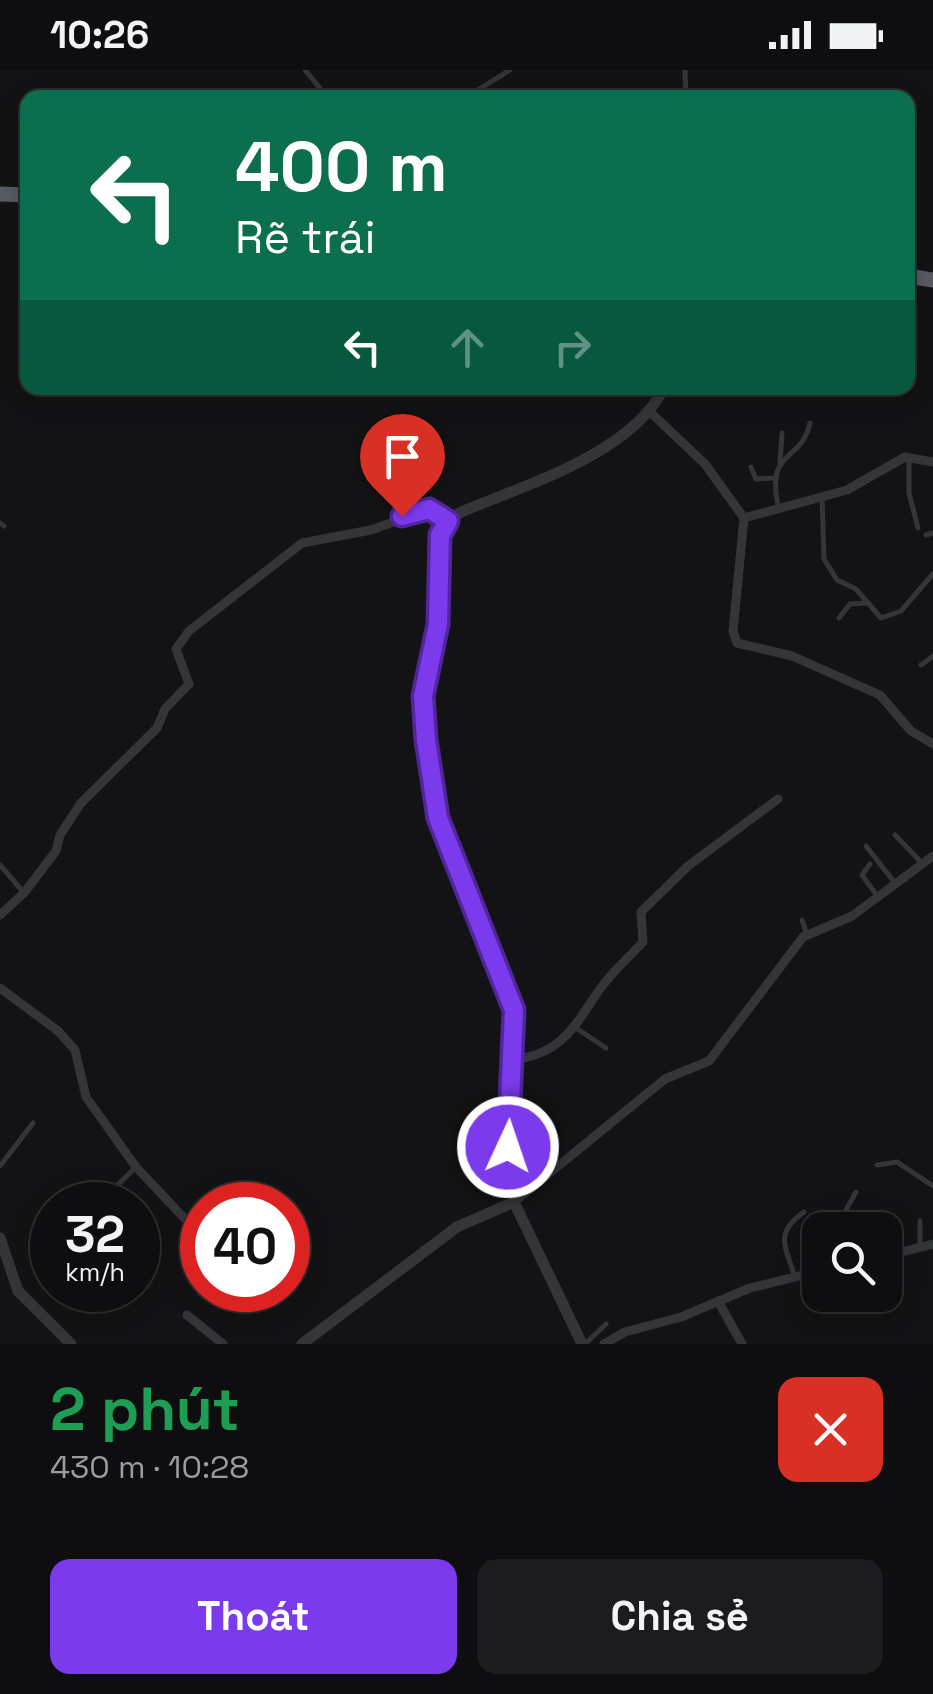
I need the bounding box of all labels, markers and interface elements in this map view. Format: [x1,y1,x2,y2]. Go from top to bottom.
text: 10:26 [50,11,149,59]
text: 400 m [235,122,448,211]
icon: left [70,130,200,260]
text: Rẽ trái [235,209,375,266]
icon: left [335,320,390,375]
icon: ahead [440,320,495,375]
icon: right [545,320,600,375]
pin [360,414,445,517]
icon: arrive [375,429,430,484]
position arrow [456,1095,560,1199]
speed limit sign: 40 [180,1182,310,1312]
text: 32 [65,1203,125,1267]
map controls [802,1212,902,1312]
button: search [802,1212,902,1312]
text: km/h [65,1256,125,1288]
text: 2 phút [50,1371,240,1448]
button: close [778,1377,883,1482]
text: 430 m · 10:28 [50,1447,249,1487]
button: Thoát [50,1559,457,1674]
button: Chia sẻ [477,1559,883,1674]

